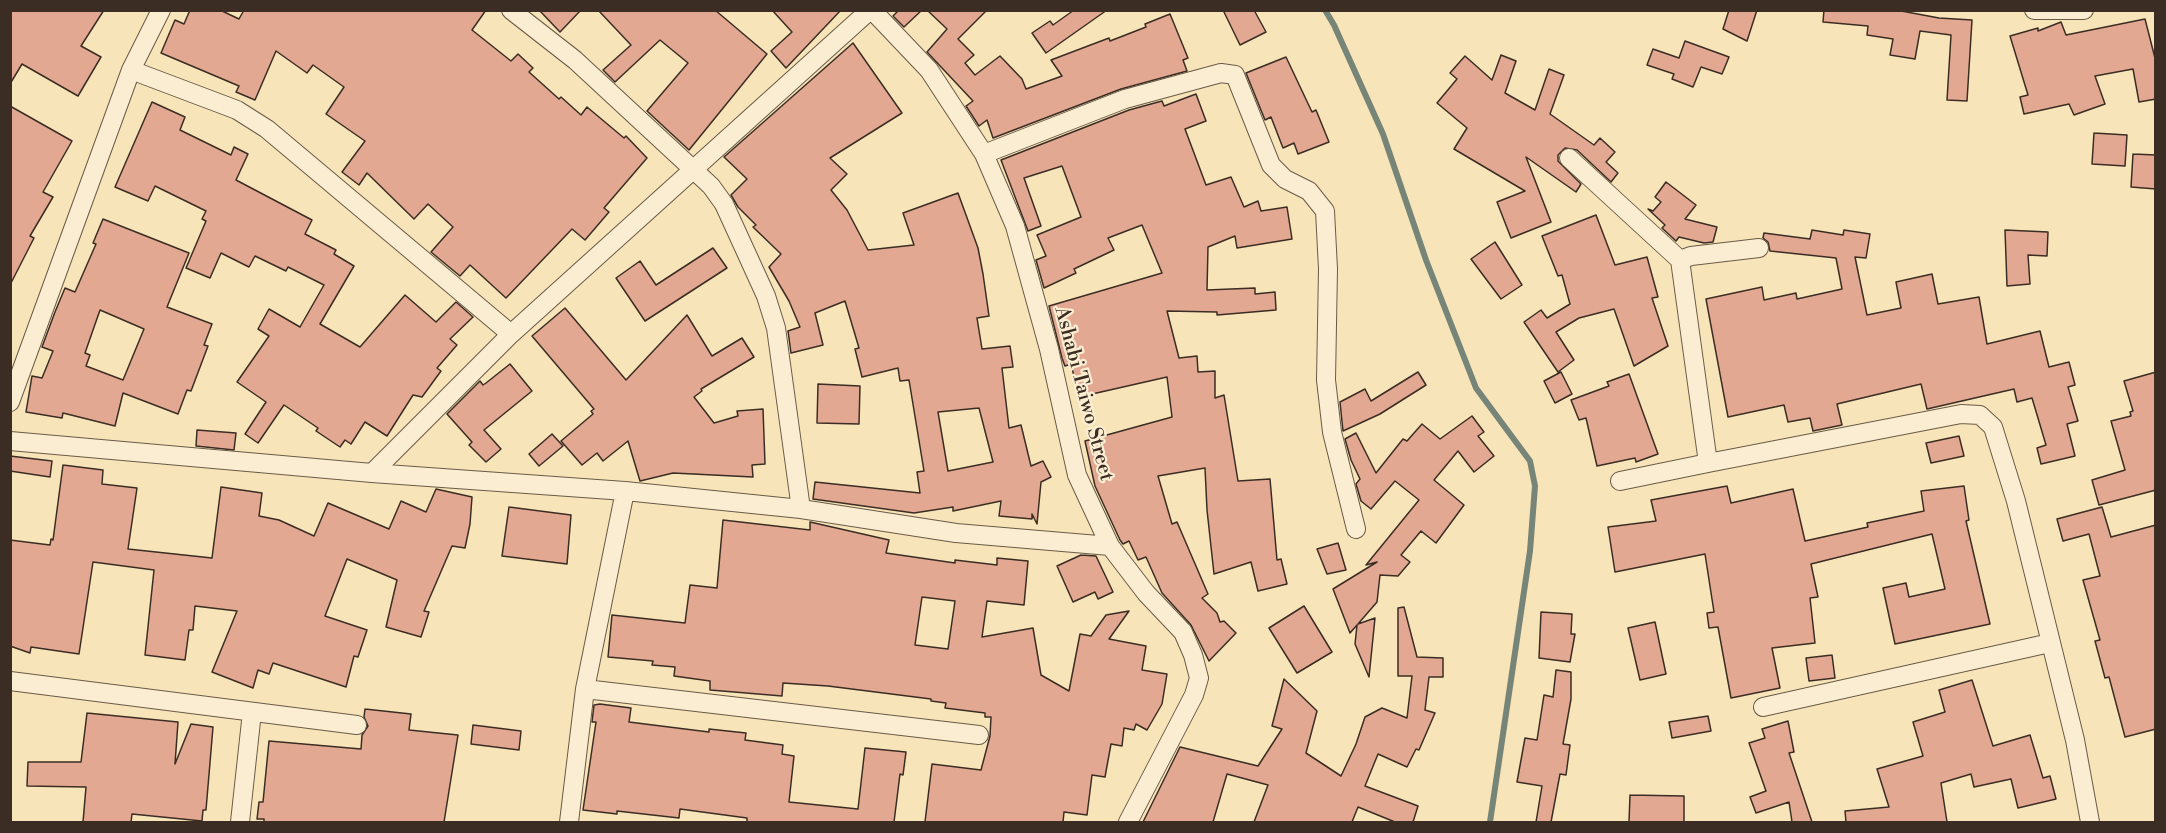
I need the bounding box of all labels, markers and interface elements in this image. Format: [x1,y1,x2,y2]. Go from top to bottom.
street label: Ashabi Taiwo Street [1048,304,1118,484]

